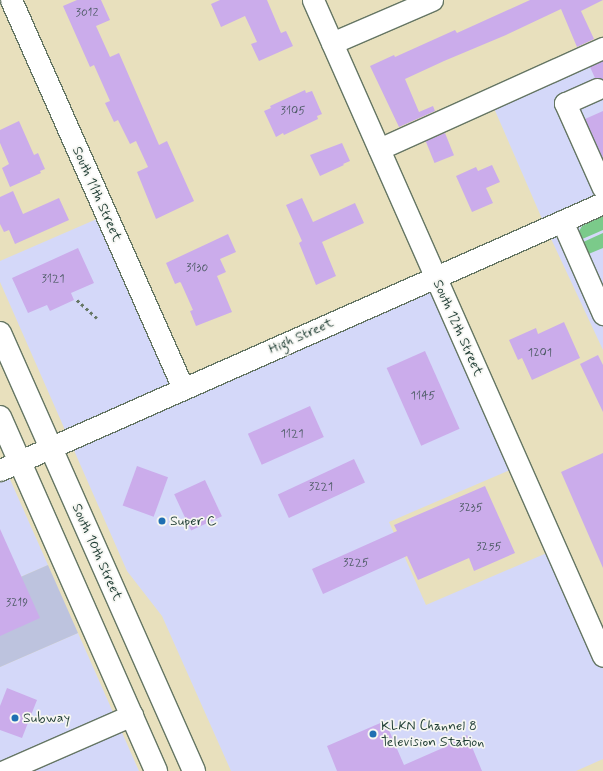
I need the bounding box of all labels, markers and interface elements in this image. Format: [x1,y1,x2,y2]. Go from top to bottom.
house number: 3012 [76,7,98,21]
house number: 3105 [281,105,305,119]
street label: South 11th Street [69,144,125,244]
house number: 3130 [186,262,208,276]
house number: 3121 [41,273,65,287]
street label: South 12th Street [429,277,487,379]
street label: High Street [266,314,336,358]
house number: 1201 [528,347,552,361]
house number: 1145 [411,390,435,404]
house number: 1121 [280,428,304,442]
house number: 3221 [309,481,333,495]
street label: South 10th Street [68,501,126,603]
house number: 3235 [459,502,483,516]
place label: Super C [170,513,217,529]
marker: Super C [157,516,167,526]
house number: 3255 [476,541,502,555]
house number: 3225 [343,557,369,571]
house number: 3219 [6,597,28,611]
place label: Subway [23,710,70,726]
marker: Subway [10,713,20,723]
place label: KLKN Channel 8 Television Station [381,718,483,750]
marker: KLKN Channel 8 Television Station [368,729,378,739]

